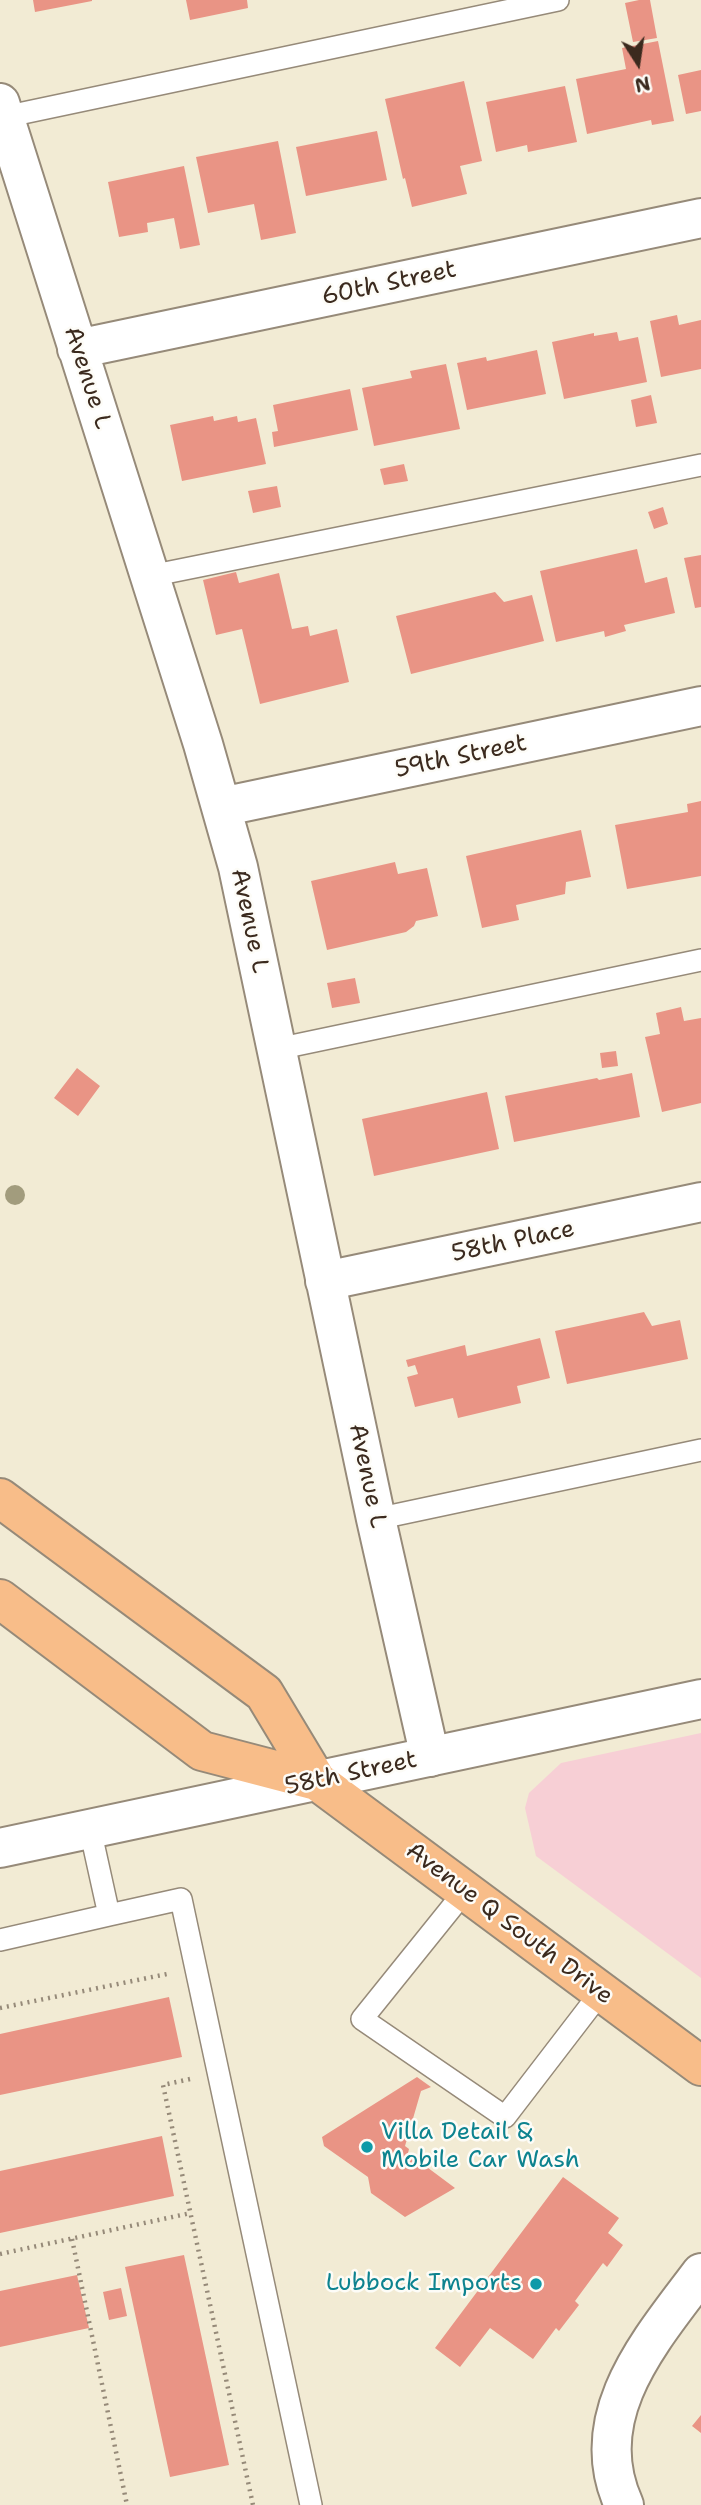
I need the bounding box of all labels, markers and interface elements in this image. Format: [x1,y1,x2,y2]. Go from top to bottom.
north arrow [603,28,673,98]
text: N [633,70,652,98]
street label: 60th Street [319,256,459,312]
street label: Avenue L [57,323,117,433]
street label: 59th Street [393,729,529,785]
street label: Avenue L [224,866,274,976]
street label: 58th Place [449,1215,577,1269]
street label: Avenue L [342,1421,392,1531]
street label: 58th Street [282,1746,420,1802]
street label: Avenue Q South Drive [400,1837,618,2011]
place label: Villa Detail & Mobile Car Wash [381,2119,580,2175]
marker: Villa Detail & Mobile Car Wash [359,2139,375,2155]
place label: Lubbock Imports [326,2270,522,2298]
marker: Lubbock Imports [528,2276,544,2292]

